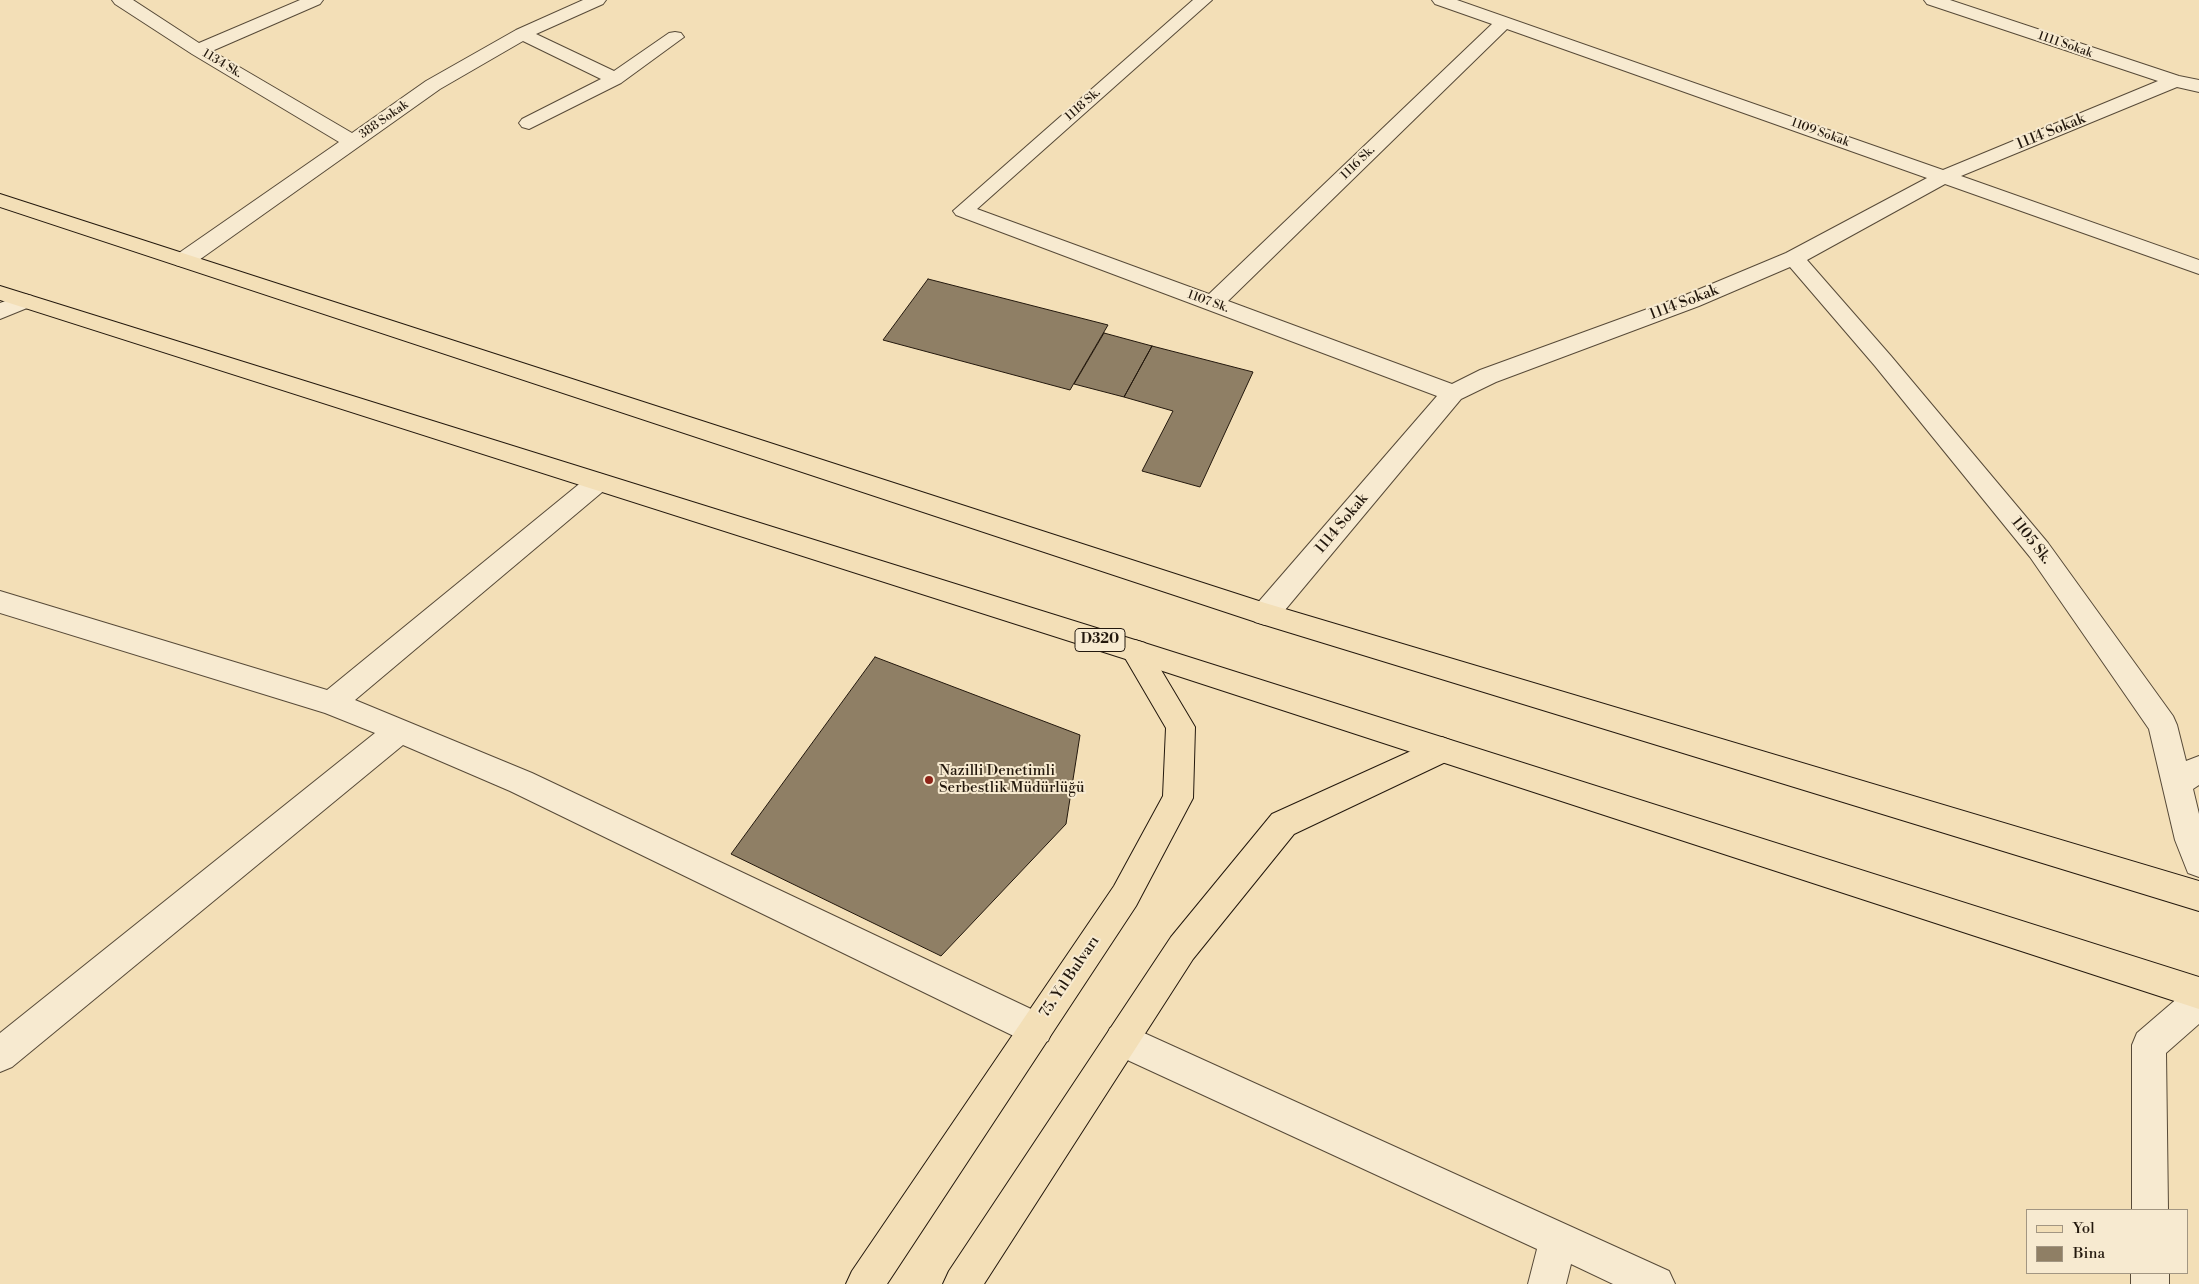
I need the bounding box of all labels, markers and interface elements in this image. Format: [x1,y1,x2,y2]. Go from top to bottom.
street label: 1111 Sokak [2036,29,2094,61]
street label: 1134 Sk. [200,47,244,81]
street label: 1118 Sk. [1062,86,1104,124]
street label: 388 Sokak [357,98,411,142]
street label: 1114 Sokak [2014,110,2088,154]
street label: 1109 Sokak [1789,116,1851,150]
street label: 1116 Sk. [1338,143,1378,183]
street label: 1114 Sokak [1647,282,1721,324]
street label: 1107 Sk. [1185,288,1231,316]
street label: 1114 Sokak [1312,490,1372,558]
street label: 1105 Sk. [2007,514,2055,568]
road number: D320 [1075,628,1125,652]
place label: Nazilli Denetimli Serbestlik Müdürlüğü [939,762,1085,797]
marker: Nazilli Denetimli Serbestlik Müdürlüğü [923,774,935,786]
street label: 75. Yıl Bulvarı [1036,933,1104,1021]
legend [2026,1209,2189,1274]
text: Yol [2073,1219,2095,1238]
text: Bina [2073,1244,2105,1263]

